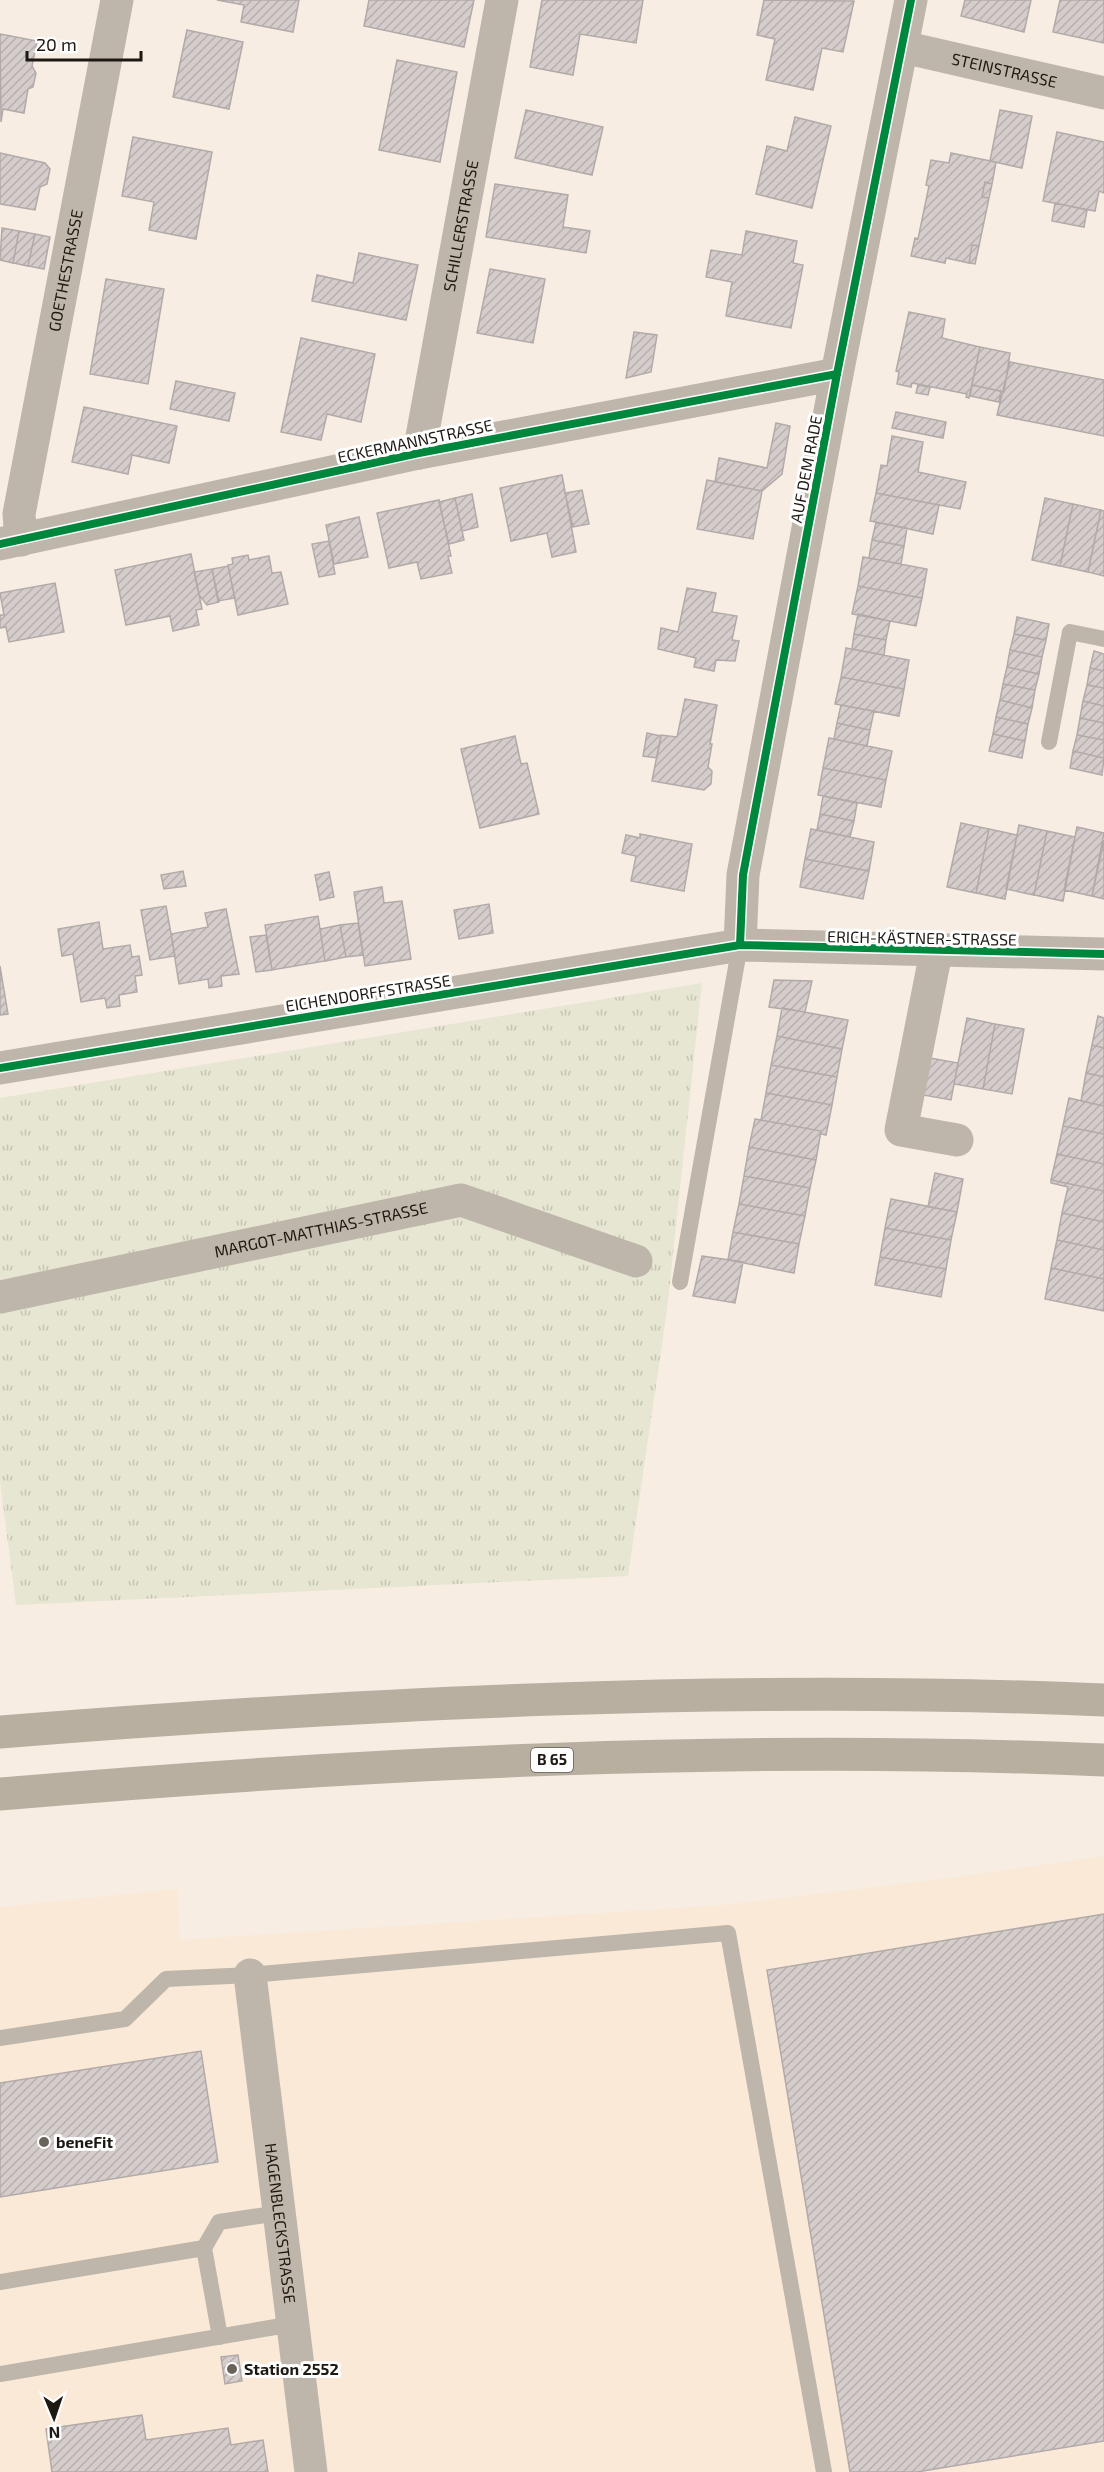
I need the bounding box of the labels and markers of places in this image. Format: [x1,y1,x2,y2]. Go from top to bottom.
place label: beneFit [56,2132,113,2151]
marker: beneFit [37,2135,51,2149]
place label: Station 2552 [244,2359,339,2378]
marker: Station 2552 [225,2362,239,2376]

